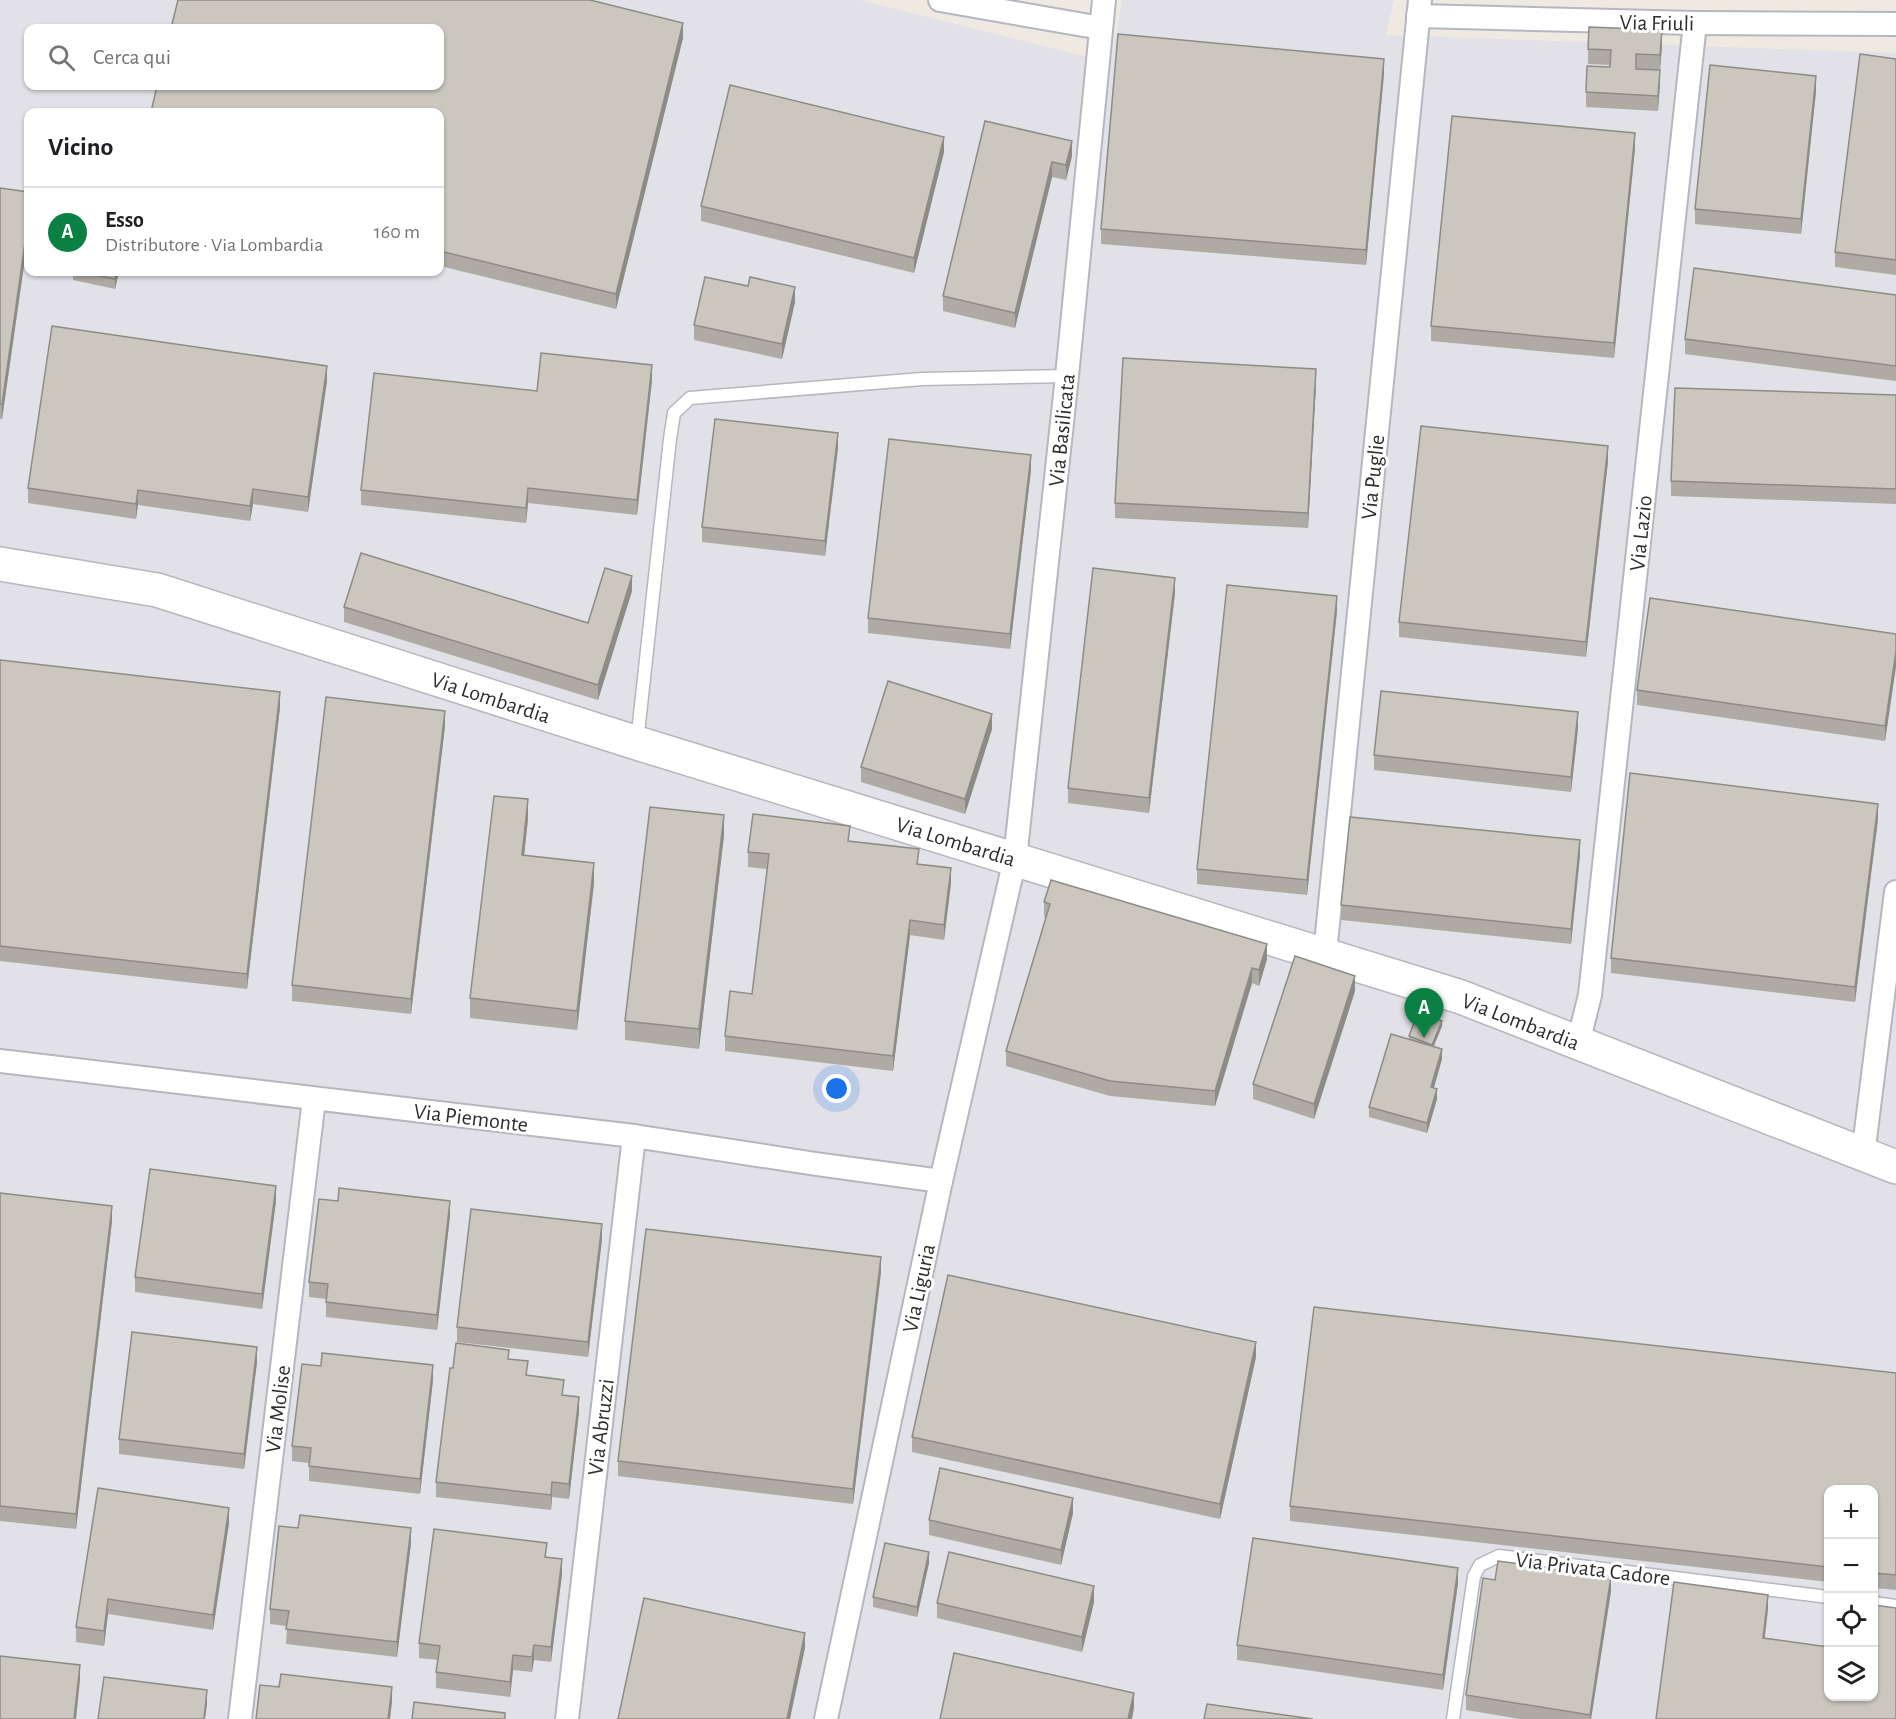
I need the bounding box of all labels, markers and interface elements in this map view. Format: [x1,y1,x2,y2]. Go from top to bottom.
street label: Via Friuli [1619,11,1695,35]
search box [24,24,444,90]
icon: search [45,41,78,74]
text: Cerca qui [93,46,171,68]
text: Vicino [48,134,113,160]
text: Esso [105,209,144,231]
text: A [62,222,74,242]
text: 160 m [374,222,420,242]
text: Distributore · Via Lombardia [105,235,323,255]
street label: Via Basilicata [1045,373,1079,488]
street label: Via Puglie [1358,433,1388,521]
street label: Via Lazio [1626,494,1656,572]
street label: Via Lombardia [428,668,553,728]
street label: Via Lombardia [893,813,1018,871]
pin: A [1404,988,1444,1038]
street label: Via Lombardia [1459,989,1582,1054]
your location [822,1074,851,1103]
street label: Via Piemonte [413,1100,529,1136]
street label: Via Liguria [899,1242,939,1335]
street label: Via Molise [262,1364,294,1454]
street label: Via Abruzzi [584,1378,618,1477]
map controls [1824,1485,1878,1701]
button: + [1824,1485,1878,1539]
button: − [1824,1539,1878,1593]
street label: Via Privata Cadore [1514,1549,1672,1589]
button: locate [1824,1593,1878,1647]
button: layers [1824,1647,1878,1701]

